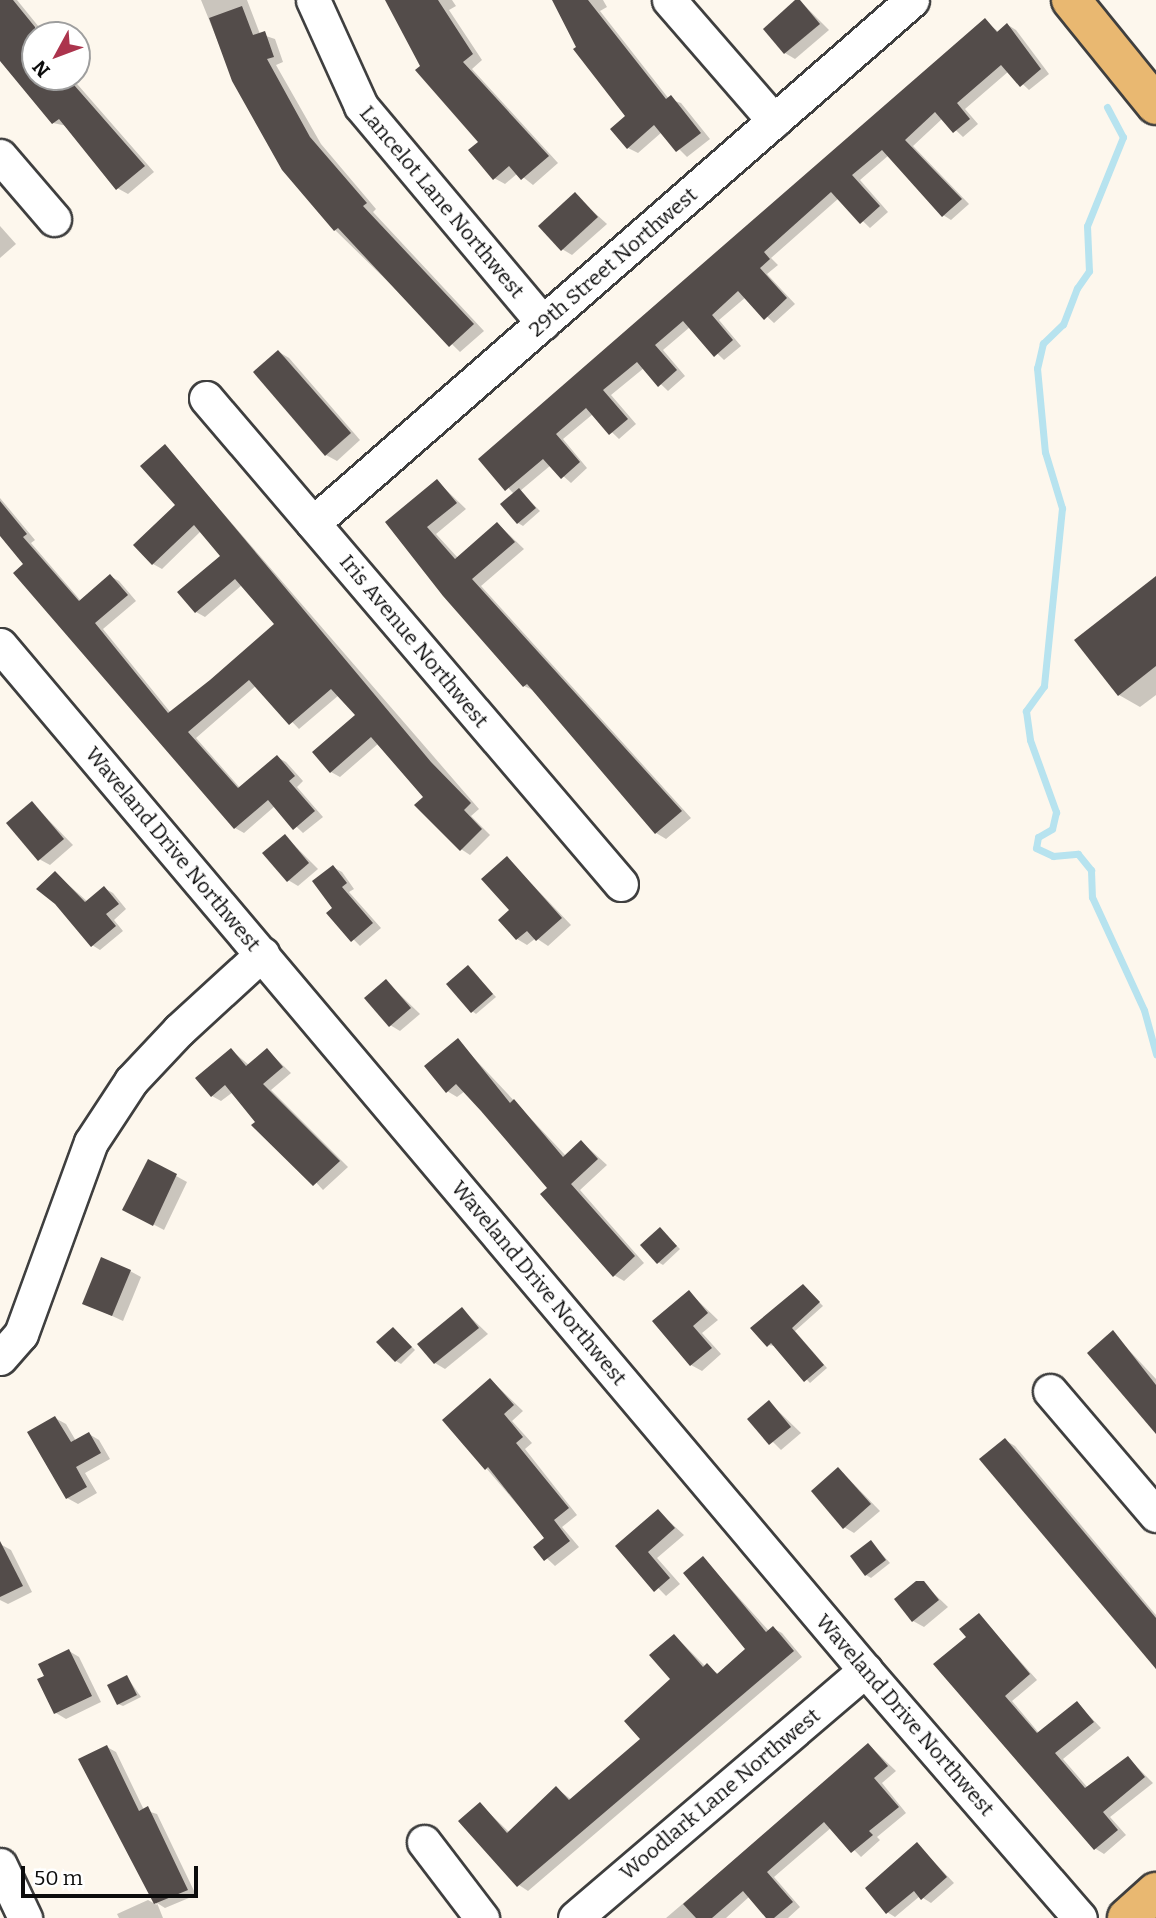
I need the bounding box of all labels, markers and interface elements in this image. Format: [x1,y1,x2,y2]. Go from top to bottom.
north arrow [21,21,91,91]
text: N [28,56,55,82]
street label: Lancelot Lane Northwest [354,101,530,303]
street label: 29th Street Northwest [524,182,702,342]
street label: Iris Avenue Northwest [334,549,494,733]
street label: Waveland Drive Northwest [80,742,266,956]
street label: Waveland Drive Northwest [446,1176,632,1390]
street label: Waveland Drive Northwest [810,1609,1000,1821]
street label: Woodlark Lane Northwest [615,1703,825,1885]
scale bar [24,1852,201,1896]
text: 50 m [34,1865,83,1891]

